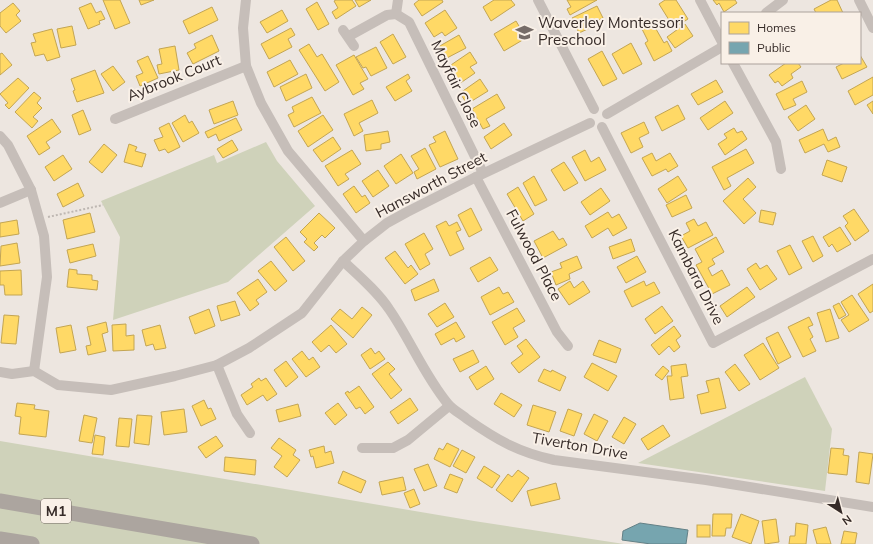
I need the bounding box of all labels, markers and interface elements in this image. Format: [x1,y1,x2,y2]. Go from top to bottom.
legend [721,12,861,64]
place label: Waverley Montessori Preschool [538,13,684,49]
text: Homes [757,20,796,35]
school or university icon: Waverley Montessori Preschool [515,22,535,42]
street label: Mayfair Close [427,37,486,131]
text: Public [757,40,791,55]
street label: Aybrook Court [124,50,224,105]
street label: Hansworth Street [372,147,490,222]
street label: Fulwood Place [502,206,567,304]
street label: Kambara Drive [664,226,729,328]
street label: Tiverton Drive [531,428,630,463]
north arrow [821,492,861,532]
road number: M1 [41,499,71,523]
text: N [839,512,854,528]

